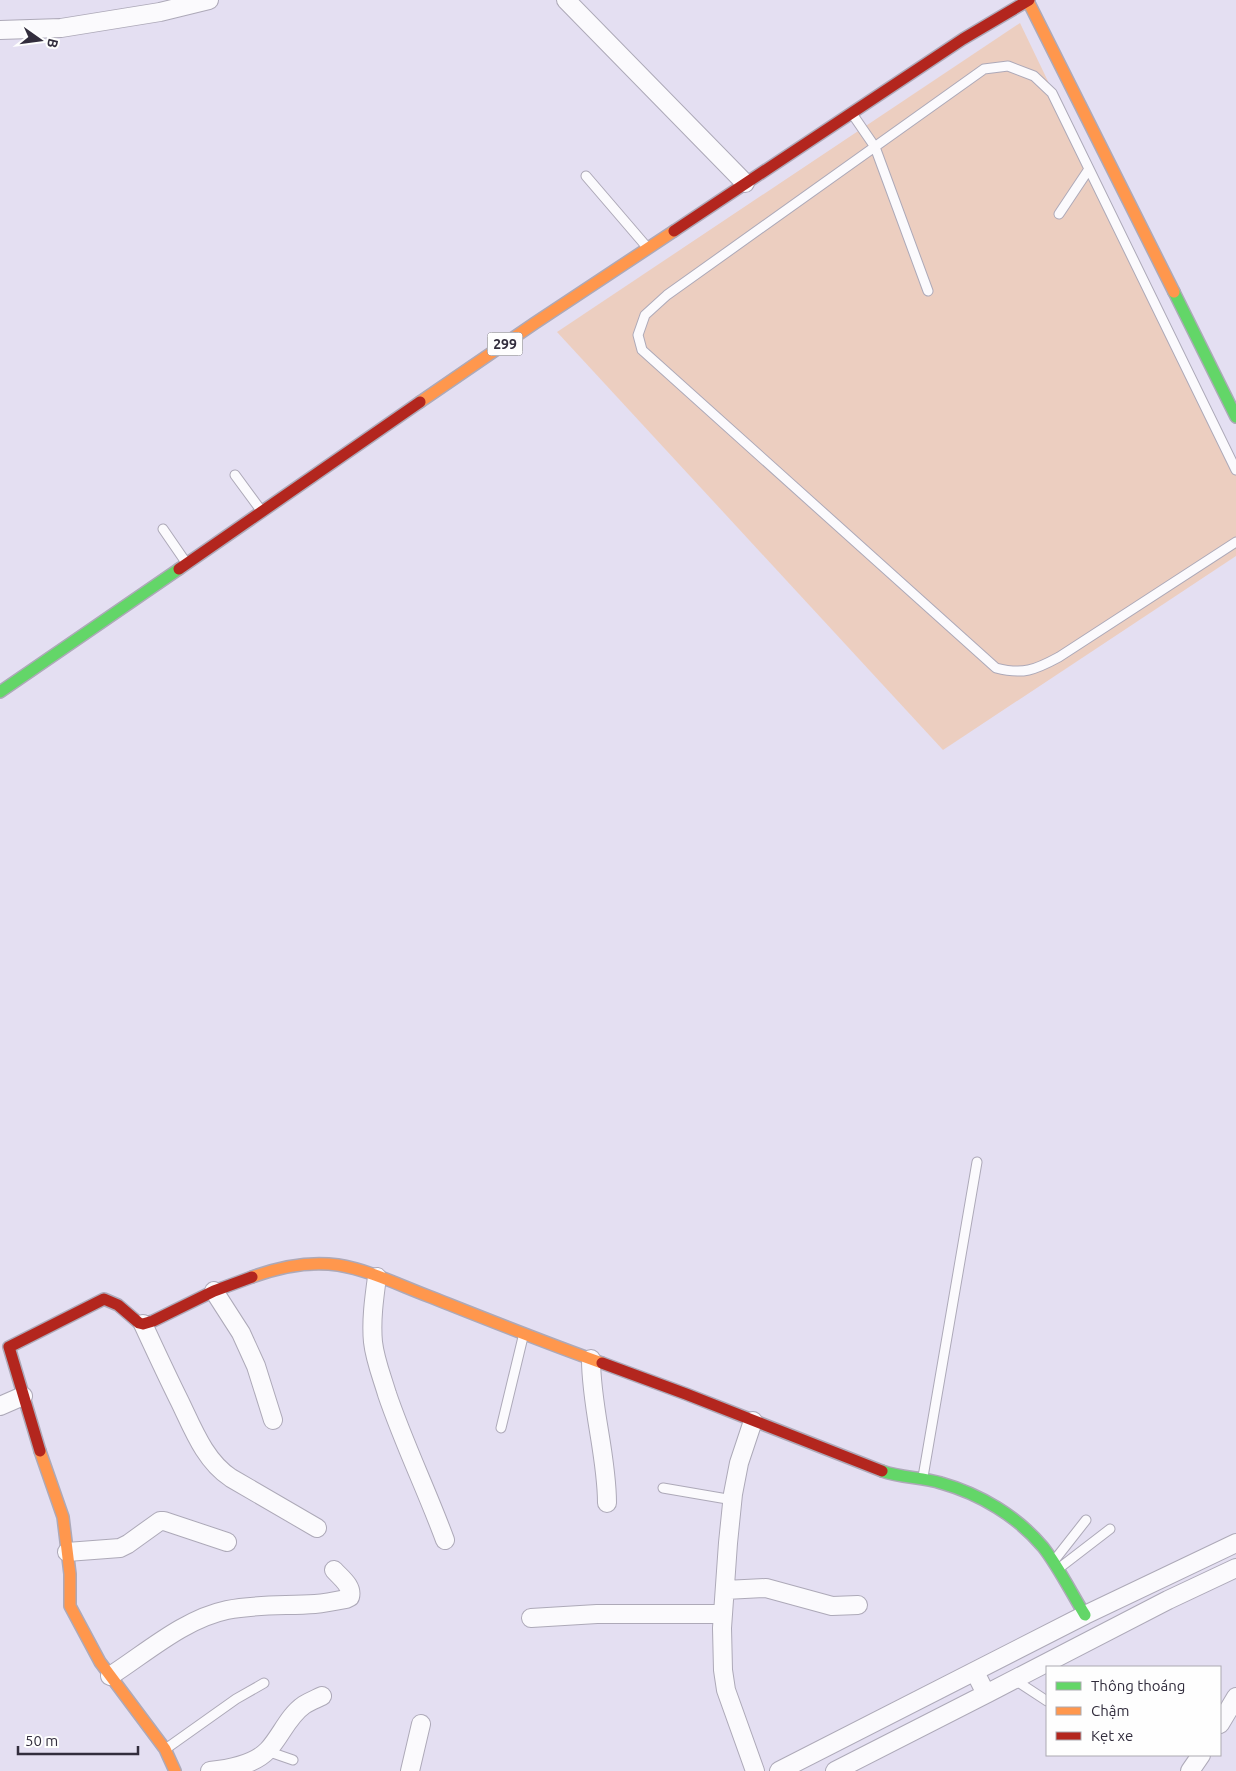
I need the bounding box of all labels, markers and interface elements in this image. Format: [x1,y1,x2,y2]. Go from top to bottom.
north arrow [15,15,65,65]
text: B [44,37,62,50]
road number: 299 [488,332,522,356]
legend [1046,1666,1221,1756]
text: Thông thoáng [1091,1677,1185,1694]
text: Chậm [1091,1702,1129,1719]
scale bar [18,1724,138,1756]
text: Kẹt xe [1091,1727,1133,1744]
text: 50 m [25,1732,58,1749]

